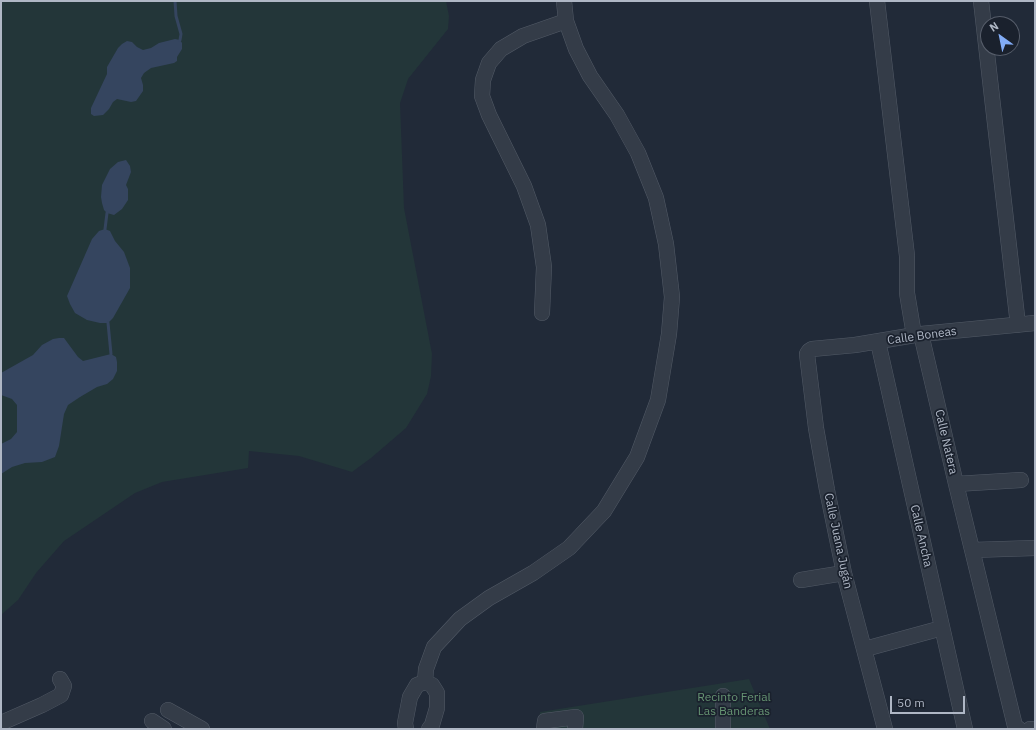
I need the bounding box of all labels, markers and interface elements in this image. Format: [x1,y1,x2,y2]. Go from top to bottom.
north arrow [980,16,1020,56]
text: N [987,19,1001,35]
street label: Calle Boneas [886,324,958,348]
street label: Calle Natera [932,408,960,476]
street label: Calle Juana Jugán [821,492,855,590]
street label: Calle Ancha [907,503,935,569]
scale bar [892,688,967,714]
park label: Recinto Ferial Las Banderas [697,691,771,719]
text: 50 m [897,695,925,710]

